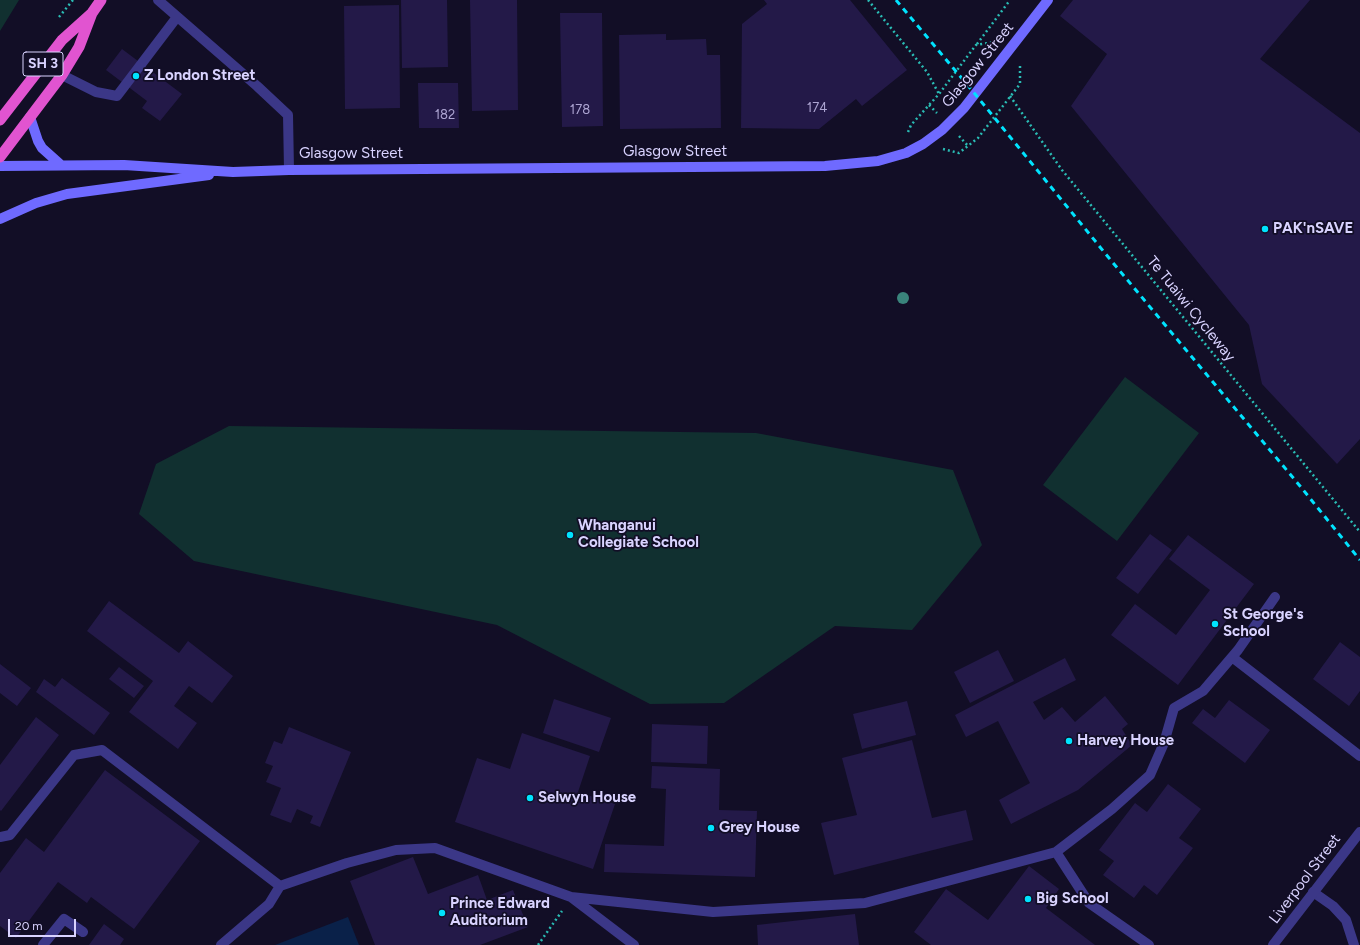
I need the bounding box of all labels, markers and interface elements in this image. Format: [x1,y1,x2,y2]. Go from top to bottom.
street label: Glasgow Street [938,19,1018,111]
road number: SH 3 [23,52,63,76]
place label: Z London Street [144,67,256,85]
marker: Z London Street [131,71,141,81]
house number: 174 [807,100,827,116]
house number: 178 [570,102,590,118]
house number: 182 [435,107,455,123]
street label: Glasgow Street [623,143,727,161]
street label: Glasgow Street [299,145,403,163]
place label: PAK'nSAVE [1273,220,1353,238]
marker: PAK'nSAVE [1260,224,1270,234]
street label: Te Tuaiwi Cycleway [1143,253,1239,365]
place label: Whanganui Collegiate School [578,517,699,552]
marker: Whanganui Collegiate School [565,530,575,540]
place label: St George's School [1223,606,1304,641]
marker: St George's School [1210,619,1220,629]
place label: Harvey House [1077,732,1174,750]
marker: Harvey House [1064,736,1074,746]
place label: Selwyn House [538,789,636,807]
marker: Selwyn House [525,793,535,803]
place label: Grey House [719,819,800,837]
marker: Grey House [706,823,716,833]
street label: Liverpool Street [1265,831,1345,927]
place label: Big School [1036,890,1109,908]
marker: Big School [1023,894,1033,904]
place label: Prince Edward Auditorium [450,895,550,930]
marker: Prince Edward Auditorium [437,908,447,918]
scale bar [10,911,78,937]
text: 20 m [15,919,43,933]

